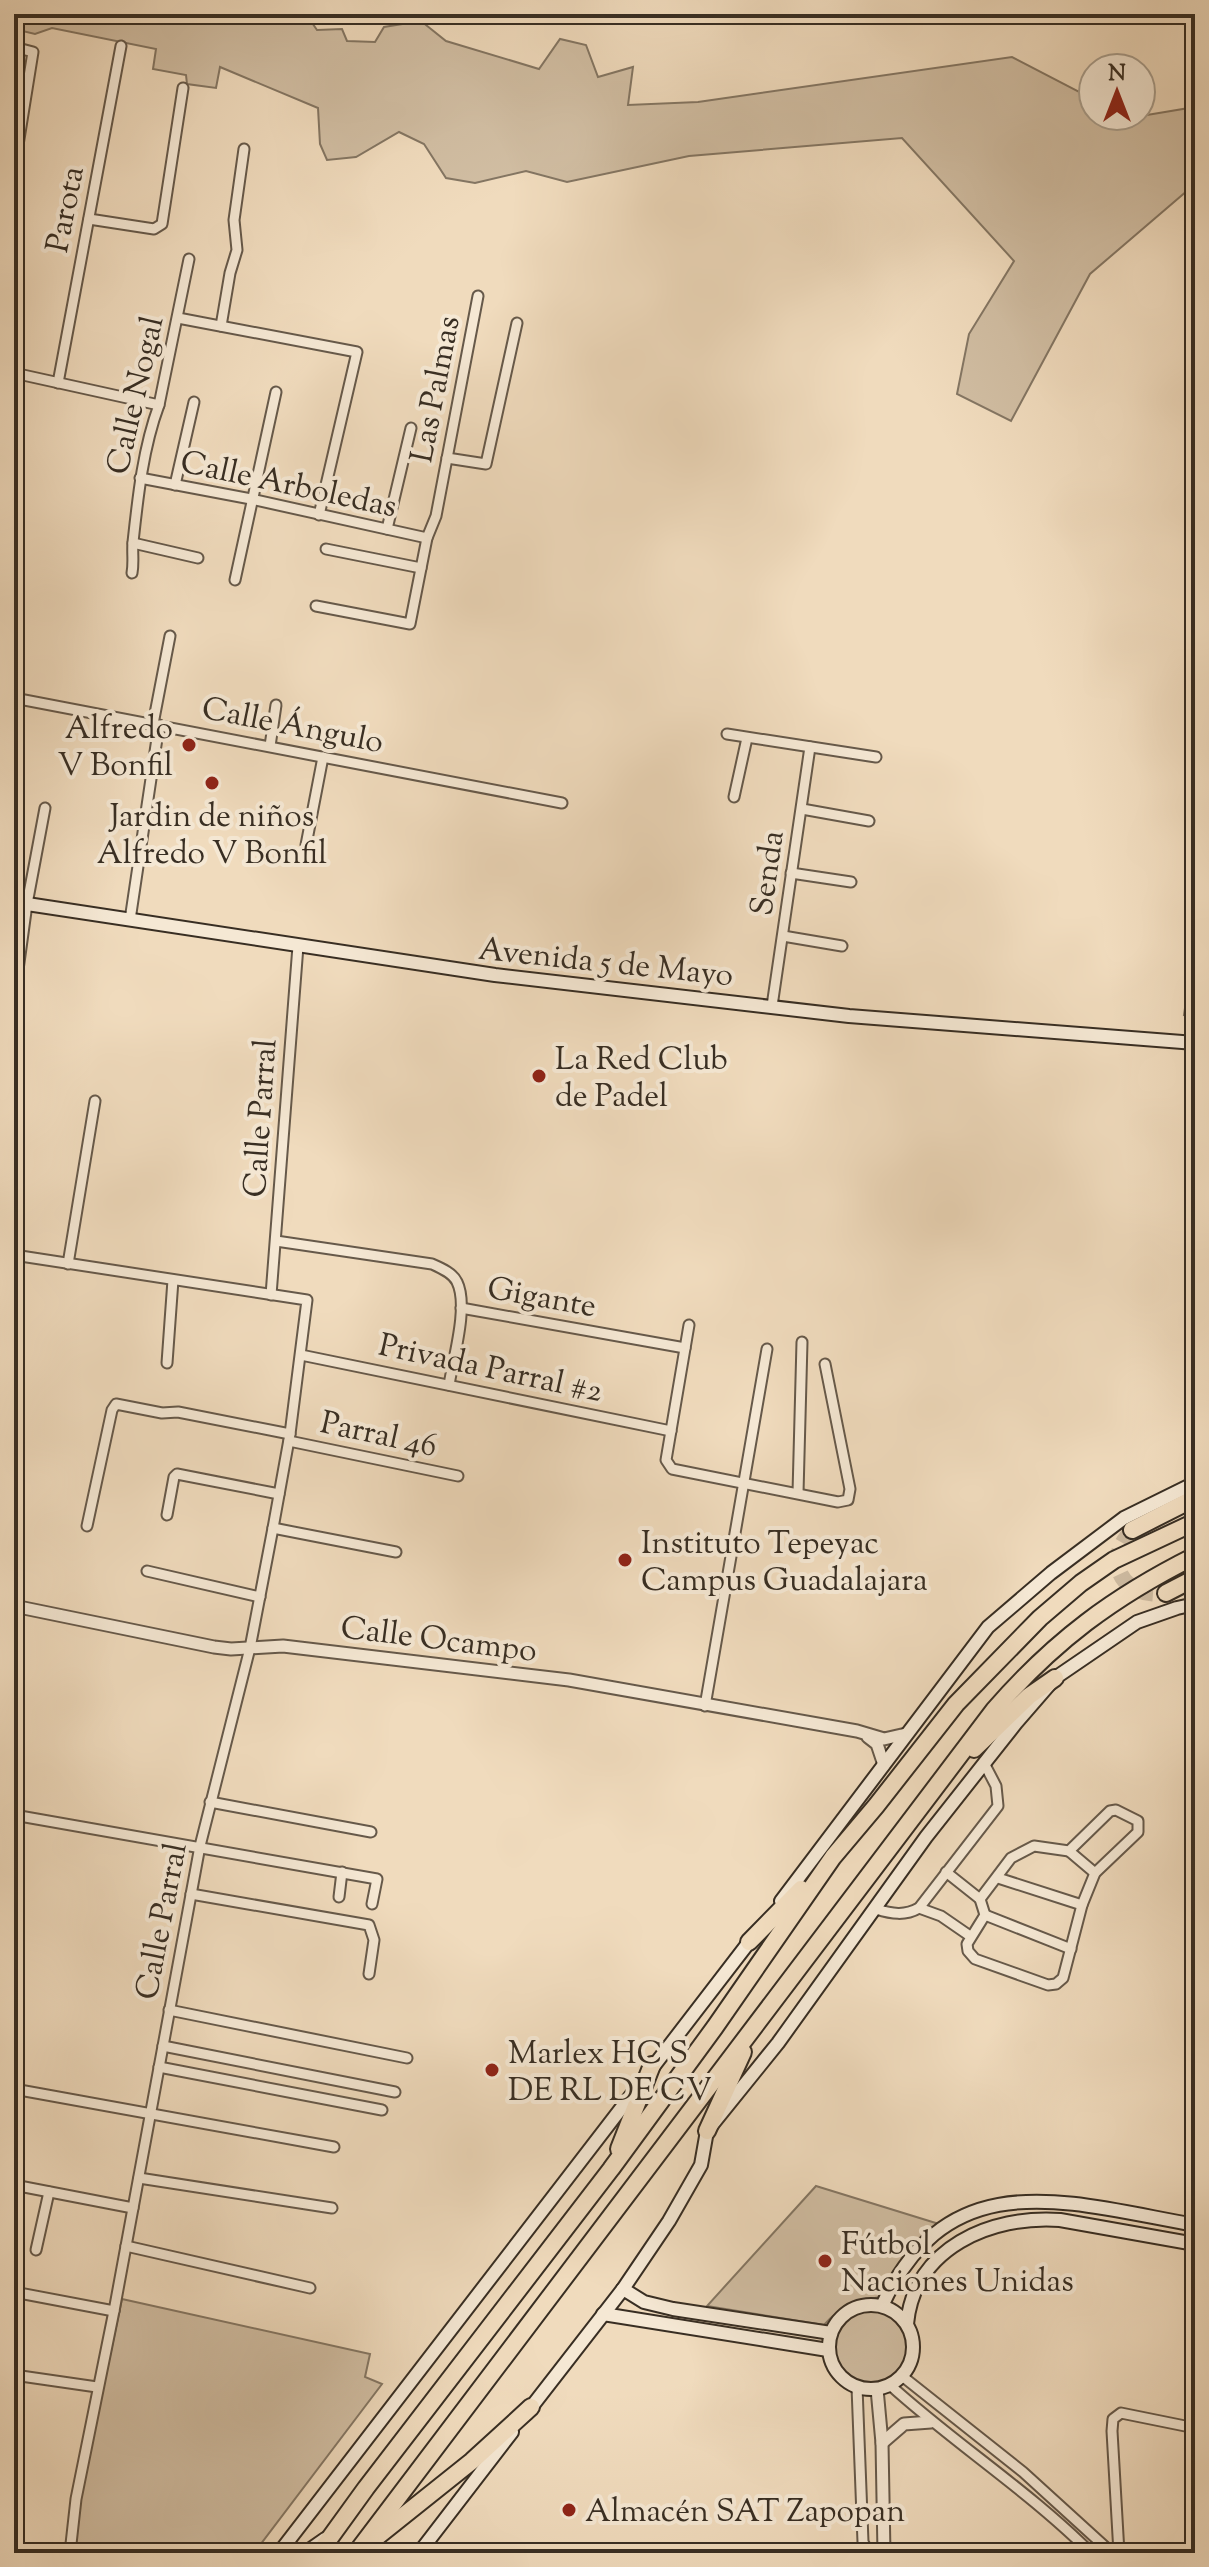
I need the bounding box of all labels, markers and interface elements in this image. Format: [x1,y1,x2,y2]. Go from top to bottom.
north arrow [1077,52,1157,132]
text: N [1108,59,1126,91]
street label: Parota [36,162,98,257]
street label: Calle Nogal [96,312,177,479]
street label: Las Palmas [400,312,474,467]
street label: Calle Arboledas [176,441,401,531]
street label: Calle Ángulo [198,687,387,767]
place label: Alfredo V Bonfil [57,707,173,790]
marker: Alfredo V Bonfil [180,736,198,754]
marker: Jardin de niños Alfredo V Bonfil [203,774,221,792]
place label: Jardin de niños Alfredo V Bonfil [97,795,327,878]
street label: Senda [740,828,798,919]
street label: Avenida 5 de Mayo [476,928,736,1000]
street label: Calle Parral [234,1037,290,1199]
place label: La Red Club de Padel [555,1038,728,1121]
marker: La Red Club de Padel [530,1067,548,1085]
street label: Gigante [483,1267,600,1331]
street label: Privada Parral #2 [374,1324,607,1416]
street label: Parral 46 [316,1401,441,1471]
place label: Instituto Tepeyac Campus Guadalajara [641,1522,928,1605]
marker: Instituto Tepeyac Campus Guadalajara [616,1551,634,1569]
street label: Calle Ocampo [338,1606,539,1676]
street label: Calle Parral [125,1839,201,2004]
place label: Marlex HC S DE RL DE CV [508,2032,712,2115]
marker: Marlex HC S DE RL DE CV [483,2061,501,2079]
place label: Fútbol Naciones Unidas [841,2223,1074,2306]
marker: Fútbol Naciones Unidas [816,2252,834,2270]
place label: Almacén SAT Zapopan [585,2490,905,2536]
marker: Almacén SAT Zapopan [560,2501,578,2519]

